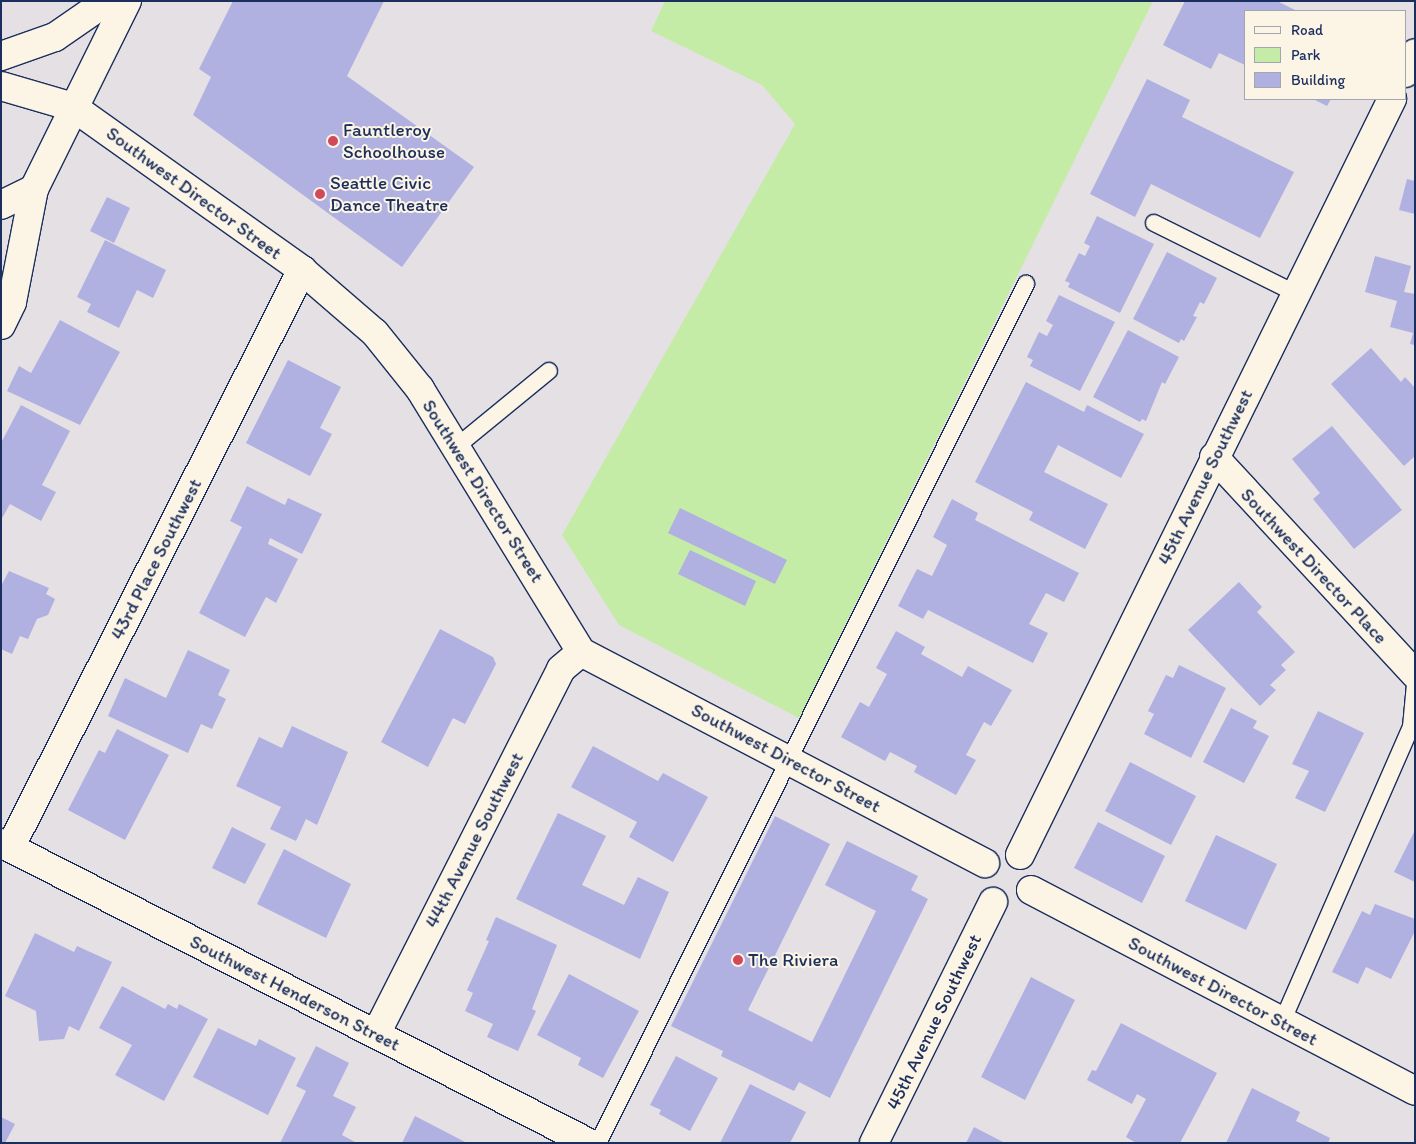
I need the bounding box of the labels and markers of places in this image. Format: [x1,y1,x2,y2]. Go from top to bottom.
place label: Fauntleroy Schoolhouse [343,119,445,163]
marker: Fauntleroy Schoolhouse [327,135,339,147]
place label: Seattle Civic Dance Theatre [330,172,448,216]
marker: Seattle Civic Dance Theatre [314,188,326,200]
place label: The Riviera [748,949,838,971]
marker: The Riviera [732,954,744,966]

